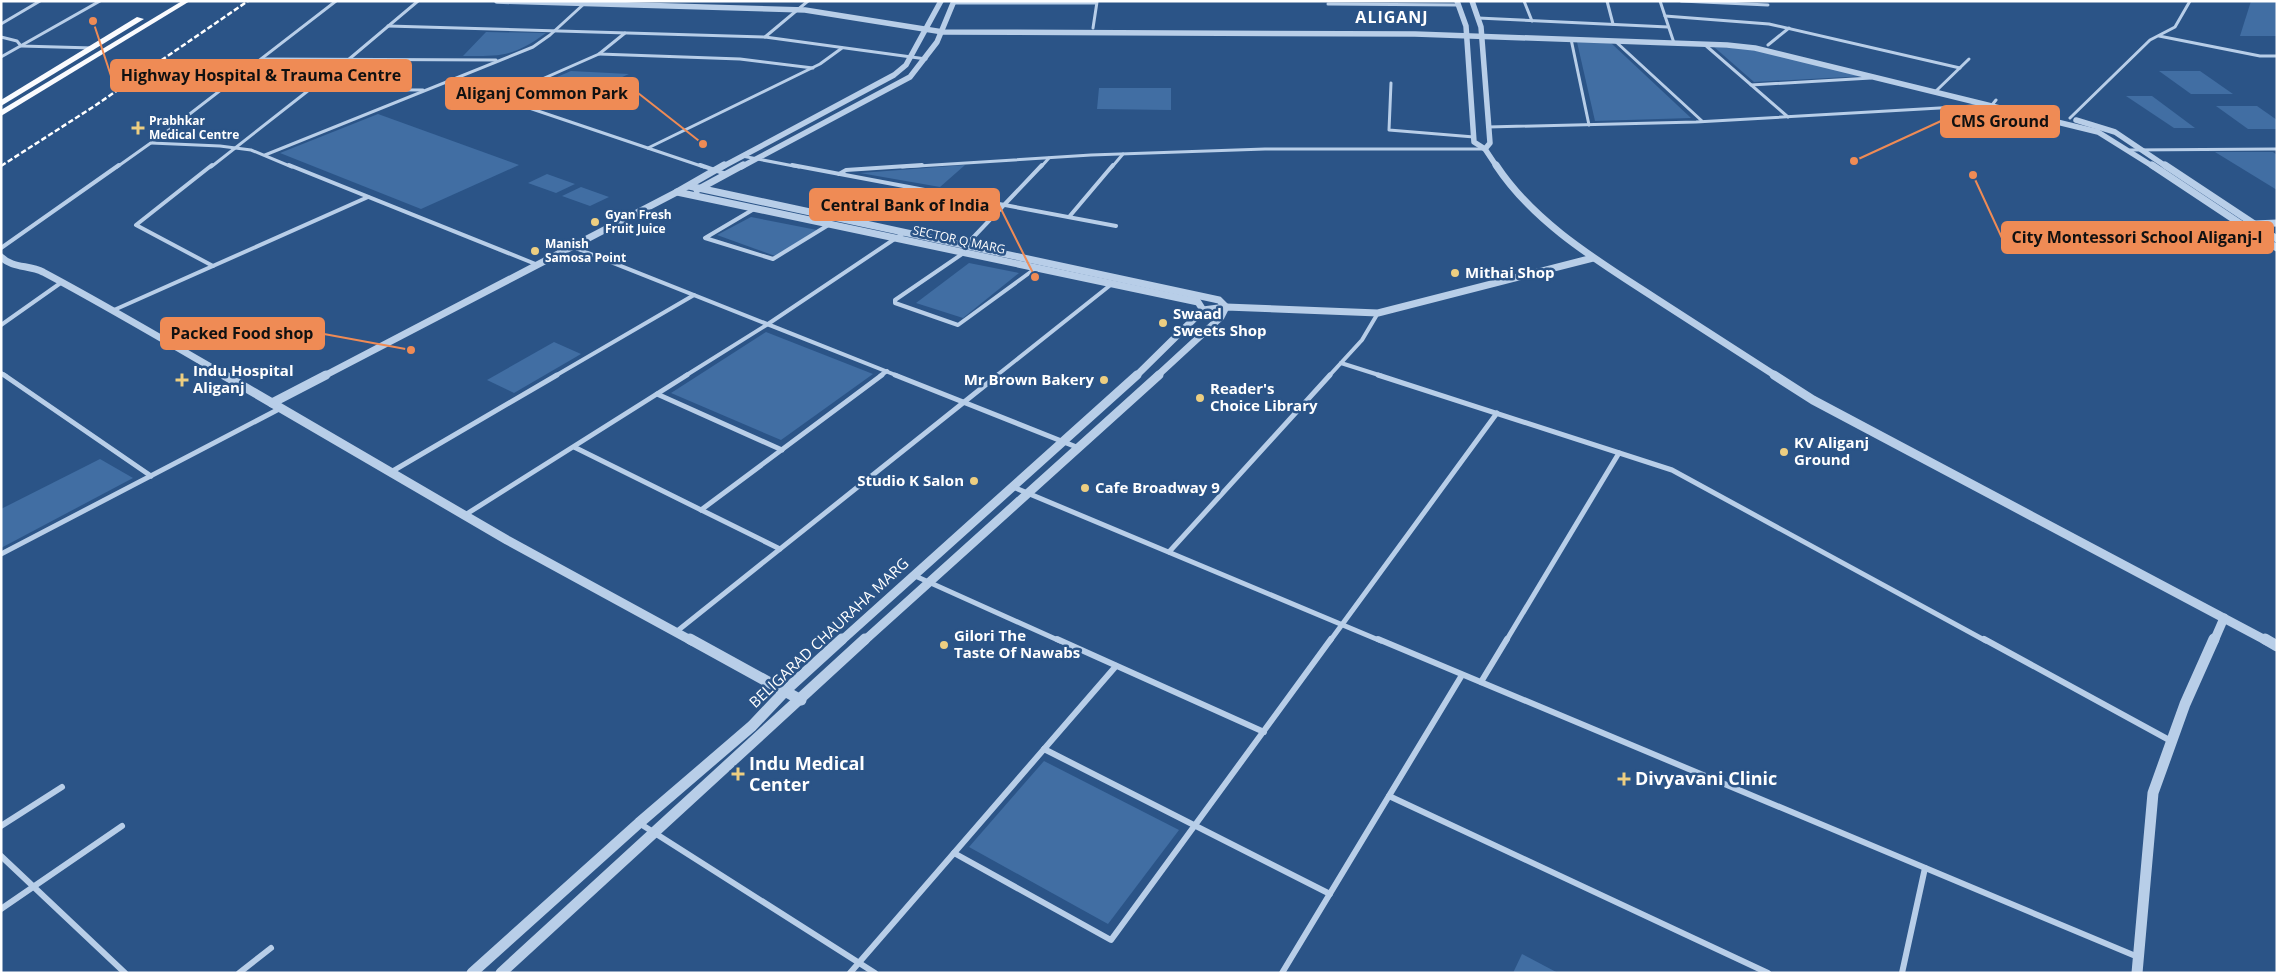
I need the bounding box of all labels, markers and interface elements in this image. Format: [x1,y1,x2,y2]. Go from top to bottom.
district label: ALIGANJ [1355,6,1429,28]
callout: Highway Hospital & Trauma Centre [111,60,411,91]
text: Highway Hospital & Trauma Centre [121,64,401,86]
callout: Aliganj Common Park [446,78,638,109]
text: Aliganj Common Park [456,82,628,104]
callout: CMS Ground [1941,106,2059,137]
text: CMS Ground [1951,110,2049,132]
place label: Prabhkar Medical Centre [149,112,239,143]
marker: Prabhkar Medical Centre [131,121,145,135]
callout: Central Bank of India [810,189,999,220]
text: Central Bank of India [821,194,989,216]
place label: Gyan Fresh Fruit Juice [605,206,672,237]
marker: Gyan Fresh Fruit Juice [589,216,601,228]
street label: SECTOR Q MARG [911,221,1007,258]
callout: City Montessori School Aliganj-I [2002,222,2273,253]
text: City Montessori School Aliganj-I [2011,226,2263,248]
place label: Manish Samosa Point [545,235,626,266]
marker: Manish Samosa Point [529,245,541,257]
place label: Mithai Shop [1465,262,1555,282]
marker: Mithai Shop [1449,267,1461,279]
place label: Swaad Sweets Shop [1173,303,1267,340]
marker: Swaad Sweets Shop [1157,317,1169,329]
callout: Packed Food shop [161,318,324,349]
text: Packed Food shop [171,322,313,344]
place label: Indu Hospital Aliganj [193,360,294,397]
place label: Mr Brown Bakery [964,369,1094,389]
marker: Indu Hospital Aliganj [175,373,189,387]
marker: Mr Brown Bakery [1098,374,1110,386]
place label: Reader's Choice Library [1210,378,1318,415]
marker: Reader's Choice Library [1194,392,1206,404]
place label: KV Aliganj Ground [1794,432,1869,469]
marker: KV Aliganj Ground [1778,446,1790,458]
place label: Studio K Salon [857,470,964,490]
marker: Studio K Salon [968,475,980,487]
place label: Cafe Broadway 9 [1095,477,1220,497]
marker: Cafe Broadway 9 [1079,482,1091,494]
street label: BELIGARAD CHAURAHA MARG [744,553,912,712]
place label: Gilori The Taste Of Nawabs [954,625,1080,662]
marker: Gilori The Taste Of Nawabs [938,639,950,651]
place label: Indu Medical Center [749,751,865,796]
place label: Divyavani Clinic [1635,766,1777,790]
marker: Indu Medical Center [731,767,745,781]
marker: Divyavani Clinic [1617,772,1631,786]

